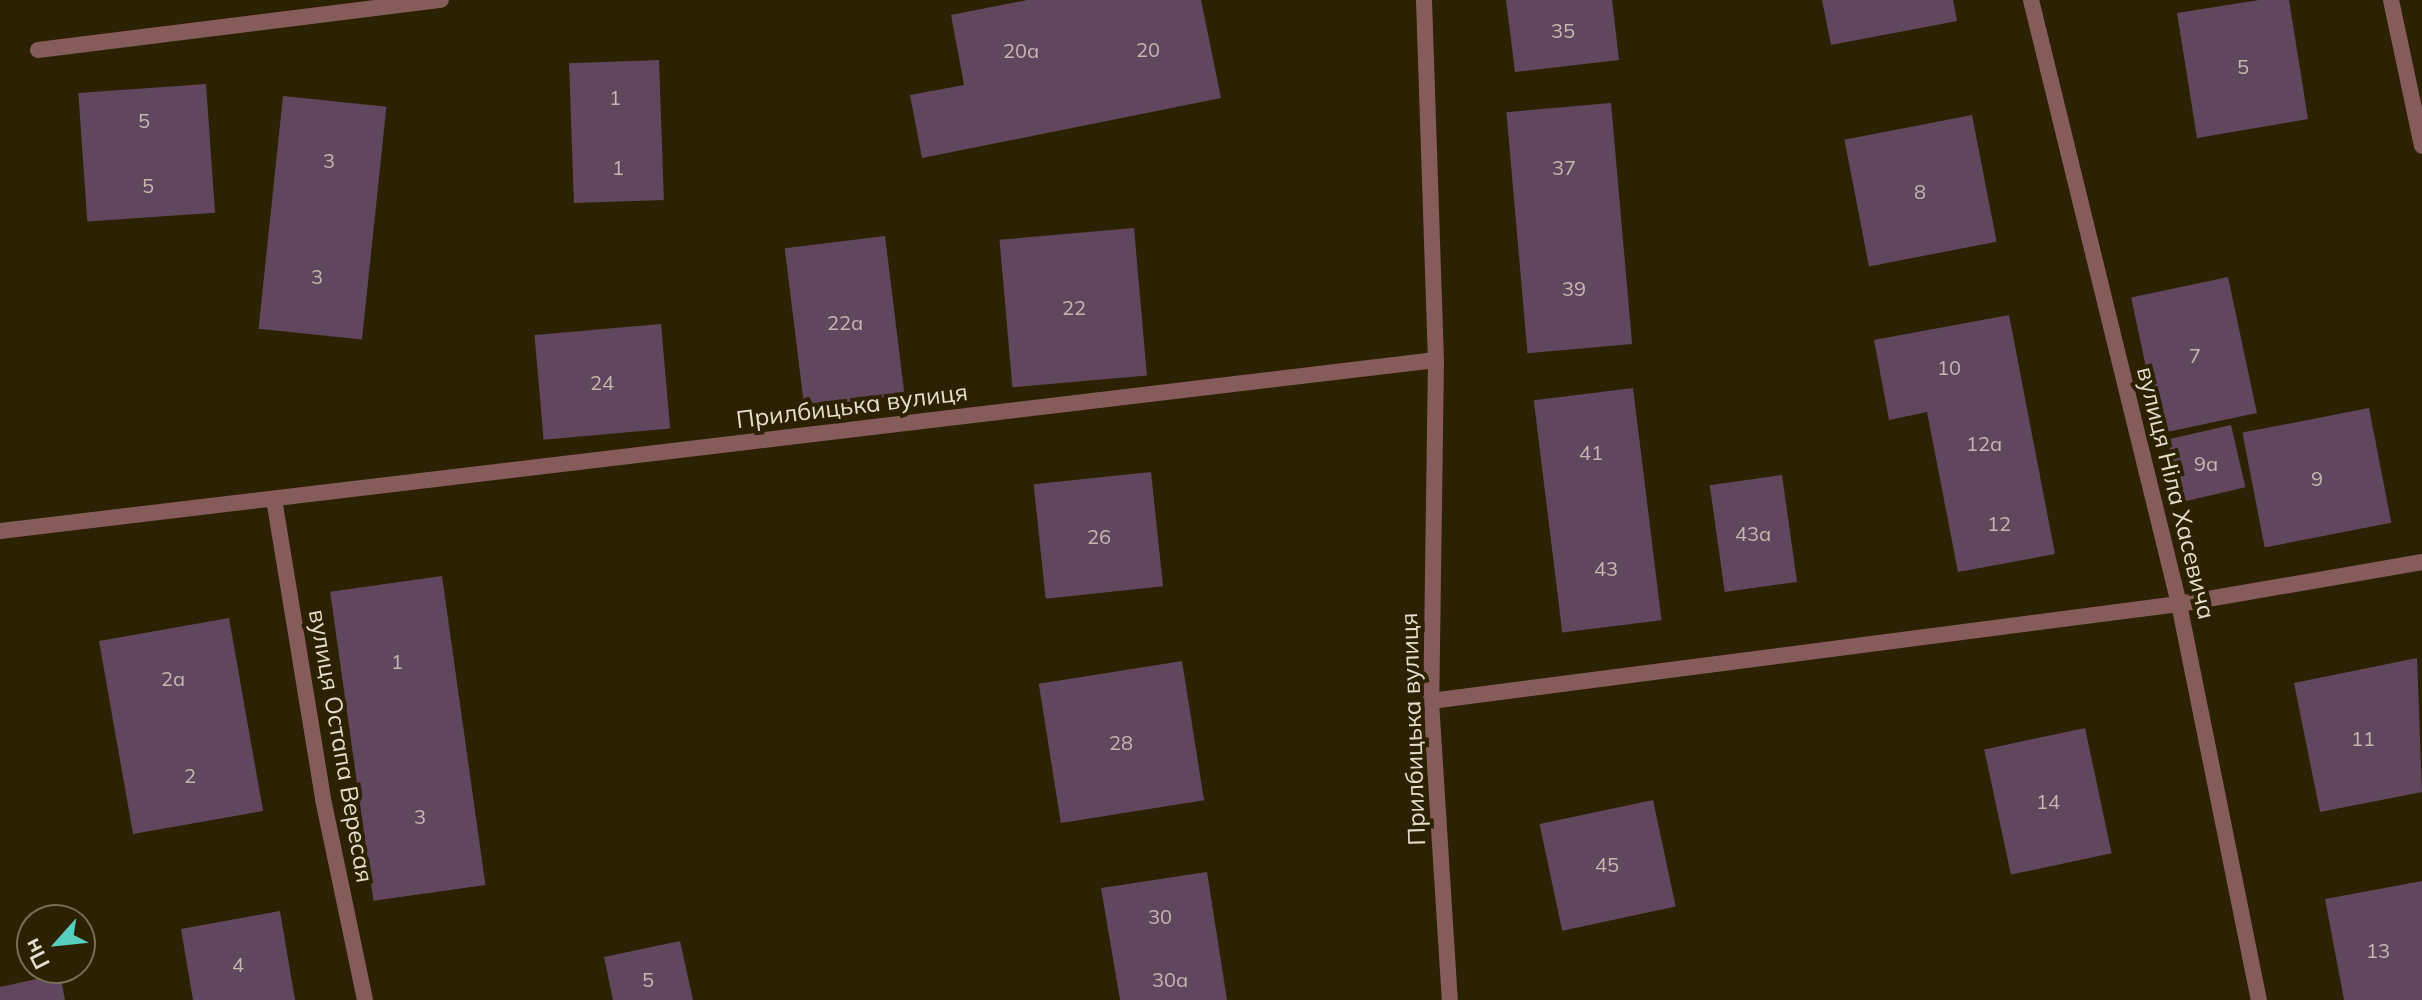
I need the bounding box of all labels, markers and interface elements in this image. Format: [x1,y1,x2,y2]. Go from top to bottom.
house number: 35 [1551,18,1575,42]
house number: 20 [1136,37,1160,61]
house number: 20а [1003,38,1039,62]
house number: 5 [2237,54,2249,78]
house number: 1 [609,85,621,109]
house number: 5 [138,108,150,132]
house number: 3 [323,148,335,172]
house number: 1 [612,155,624,179]
house number: 37 [1552,155,1576,179]
house number: 5 [142,173,154,197]
house number: 8 [1914,179,1926,203]
house number: 3 [311,264,323,288]
house number: 39 [1562,276,1586,300]
house number: 22 [1062,295,1086,319]
house number: 22а [827,310,863,334]
house number: 7 [2189,343,2201,367]
house number: 10 [1937,355,1961,379]
street label: вулиця Ніла Хасевича [2131,364,2221,622]
house number: 24 [590,370,614,394]
street label: Прилбицька вулиця [735,378,969,434]
house number: 12а [1966,431,2002,455]
house number: 41 [1579,440,1603,464]
house number: 9а [2194,451,2218,475]
house number: 9 [2311,466,2323,490]
house number: 12 [1987,511,2011,535]
house number: 43а [1735,521,1771,545]
house number: 26 [1087,524,1111,548]
house number: 43 [1594,556,1618,580]
street label: вулиця Остапа Вересая [303,607,379,885]
street label: Прилбицька вулиця [1395,612,1431,846]
house number: 1 [391,649,403,673]
house number: 2а [161,666,185,690]
house number: 11 [2351,726,2375,750]
house number: 28 [1109,730,1133,754]
house number: 2 [184,763,196,787]
house number: 14 [2036,789,2060,813]
house number: 3 [414,804,426,828]
house number: 45 [1595,852,1619,876]
north arrow [16,904,96,984]
house number: 30 [1148,904,1172,928]
text: Пн [17,934,56,974]
house number: 13 [2366,938,2390,962]
house number: 4 [232,952,244,976]
house number: 5 [642,967,654,991]
house number: 30а [1152,967,1188,991]

